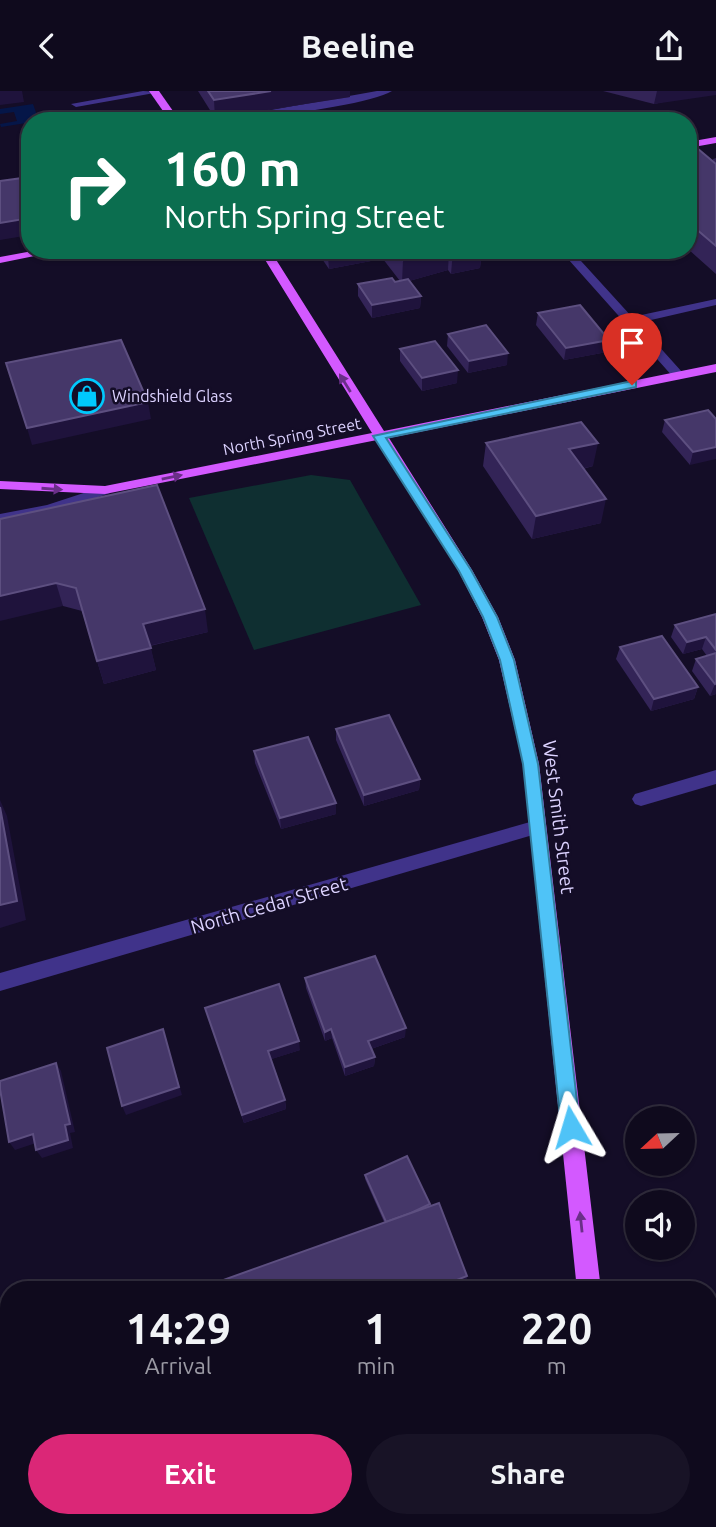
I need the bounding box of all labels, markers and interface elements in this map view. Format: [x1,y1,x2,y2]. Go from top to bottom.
icon: back [28,27,66,65]
icon: share [650,27,688,65]
text: Beeline [301,28,415,64]
icon: right [49,140,140,231]
text: 160 m [164,140,301,195]
text: North Spring Street [164,198,445,234]
pin [602,313,662,385]
icon: arrive [613,324,651,362]
one-way arrow [339,373,352,392]
shop icon: Windshield Glass [68,377,106,415]
place label: Windshield Glass [112,387,233,405]
street label: North Spring Street [221,414,363,458]
one-way arrow [161,472,183,483]
one-way arrow [41,484,63,495]
street label: West Smith Street [539,739,579,896]
street label: North Cedar Street [188,872,350,938]
position arrow [534,1090,608,1164]
north arrow [625,1106,695,1176]
map controls [625,1106,695,1260]
button: sound [625,1190,695,1260]
one-way arrow [576,1211,587,1233]
text: 14:29 [126,1305,231,1352]
text: 1 [364,1305,388,1352]
text: 220 [521,1305,592,1352]
text: Arrival [145,1353,212,1378]
text: min [357,1353,395,1378]
text: m [547,1353,567,1378]
button: Exit [28,1434,352,1514]
button: Share [366,1434,690,1514]

